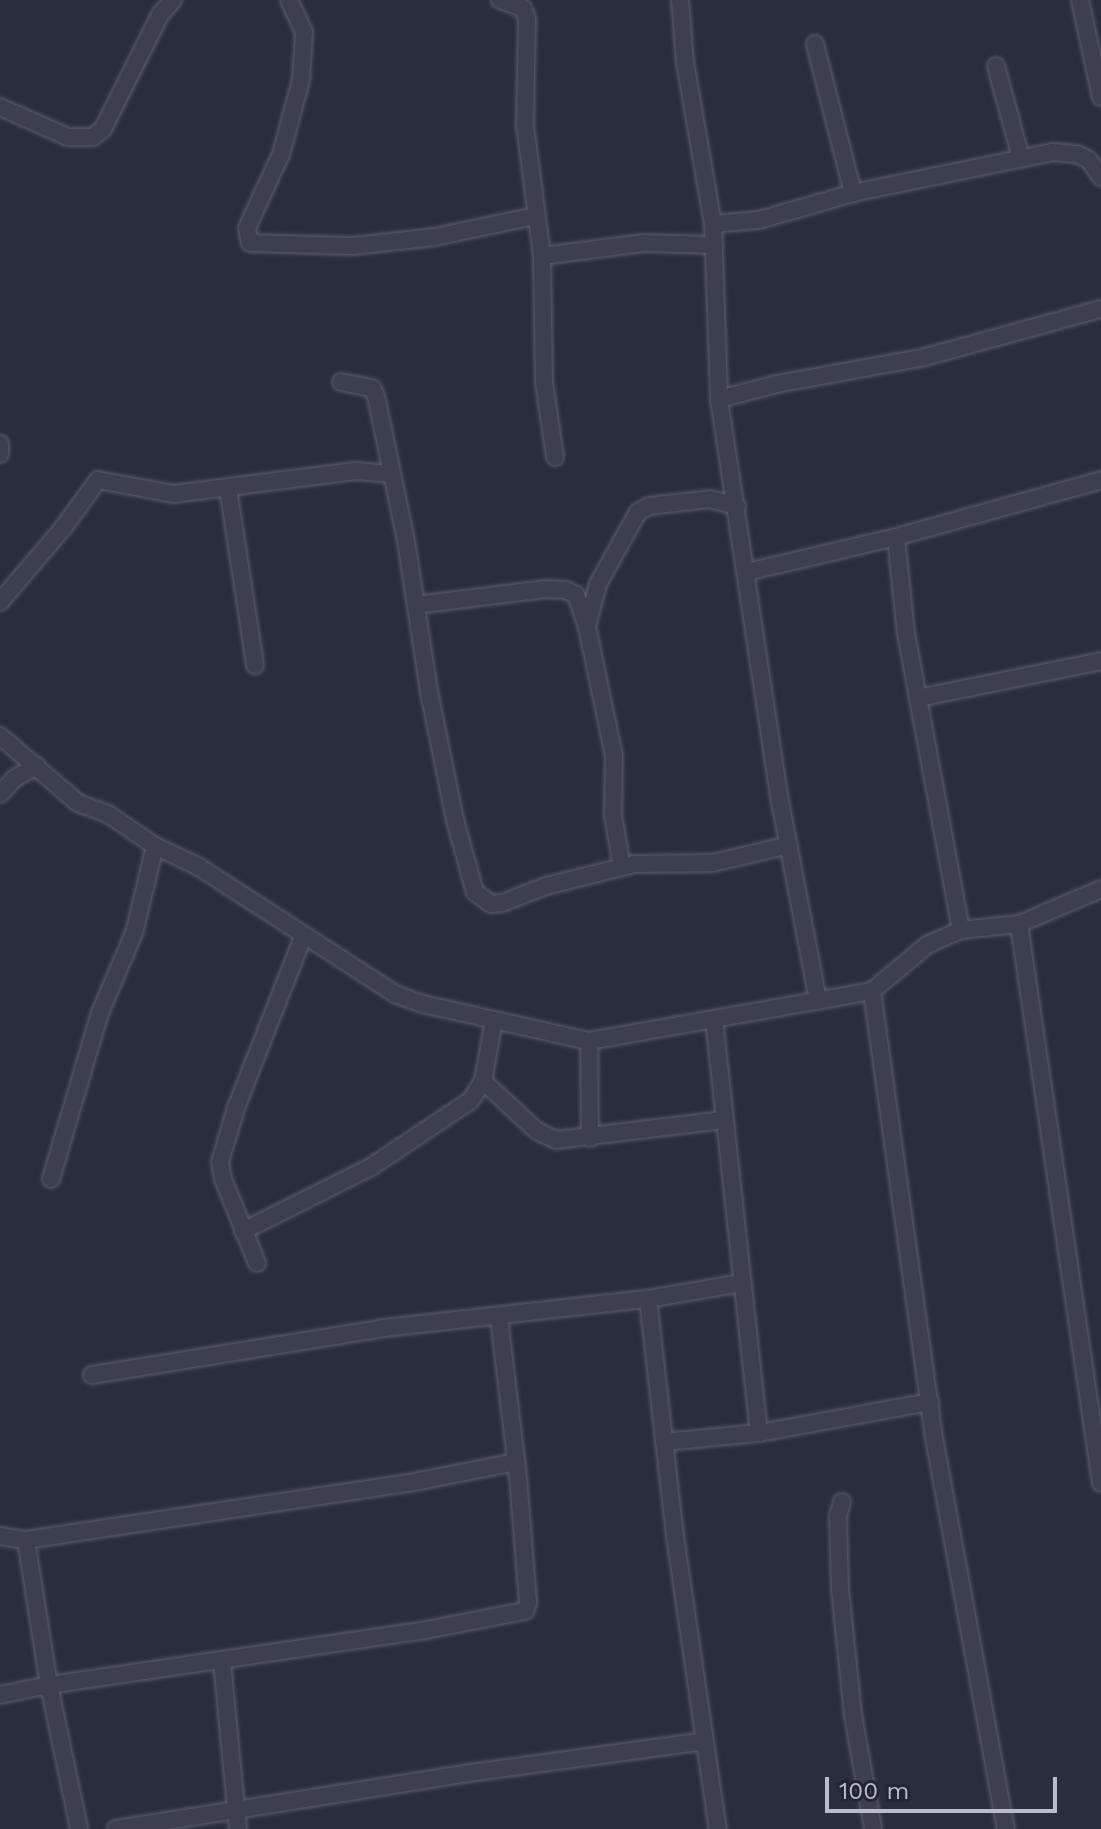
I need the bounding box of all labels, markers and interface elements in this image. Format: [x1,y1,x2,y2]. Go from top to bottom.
scale bar [829,1761,1061,1811]
text: 100 m [839,1777,909,1805]

